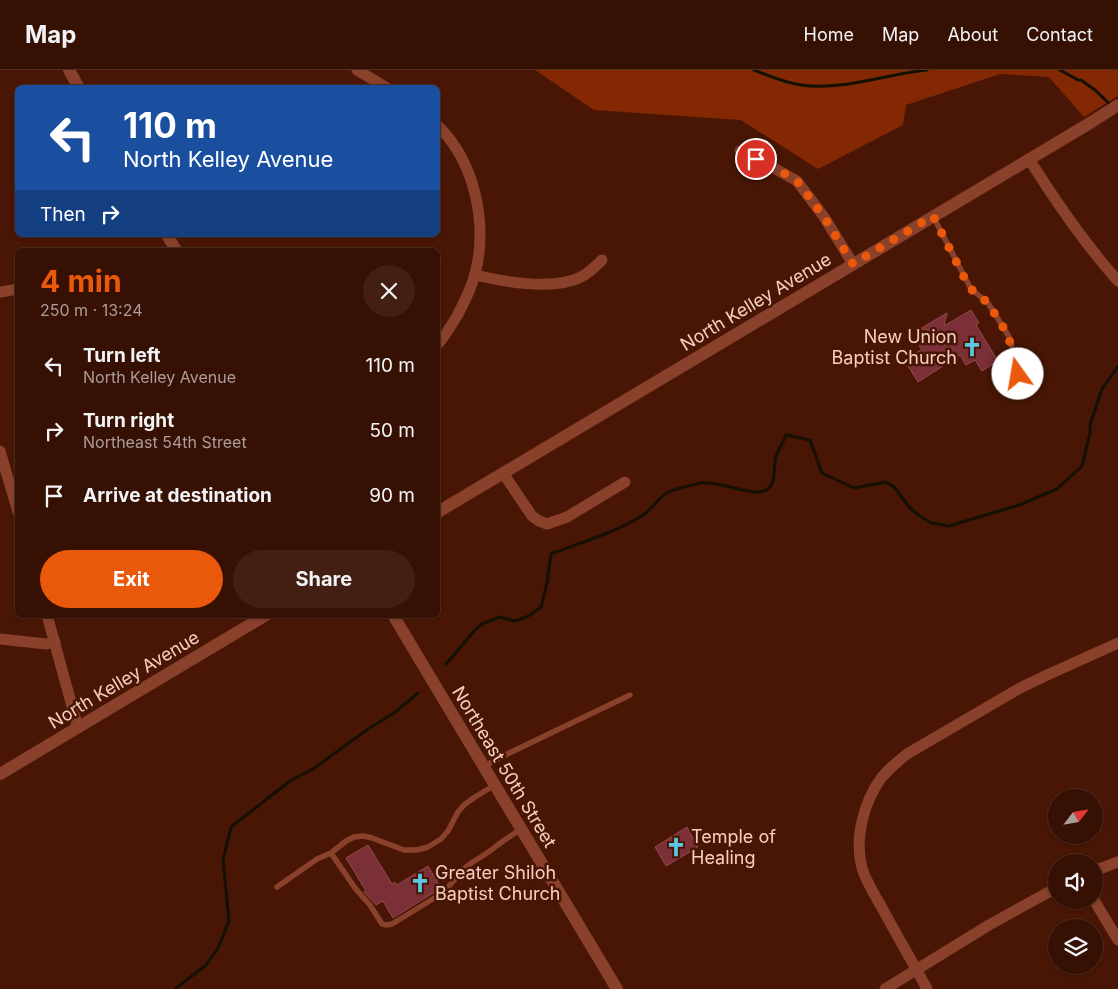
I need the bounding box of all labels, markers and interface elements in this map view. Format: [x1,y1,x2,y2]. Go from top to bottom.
text: Map [25,20,76,49]
text: Home [804,24,854,45]
text: Map [882,24,919,45]
text: About [947,24,998,45]
text: Contact [1026,24,1093,45]
text: 110 m [123,104,217,146]
icon: left [40,105,105,170]
pin [735,138,777,180]
icon: arrive [742,145,770,173]
text: North Kelley Avenue [123,146,333,172]
icon: right [96,200,124,228]
text: Then [40,203,86,226]
street label: North Kelley Avenue [677,248,835,355]
text: 4 min [40,263,122,299]
button: close [363,265,415,317]
text: 250 m · 13:24 [40,300,143,320]
place label: New Union Baptist Church [832,326,957,368]
church icon: New Union Baptist Church [961,336,983,358]
text: Turn left [83,344,161,367]
position arrow [991,347,1043,399]
icon: left [40,352,68,380]
text: 110 m [366,354,415,377]
text: North Kelley Avenue [83,367,236,387]
text: Turn right [83,409,174,432]
icon: right [40,417,68,445]
text: 50 m [369,419,415,442]
text: Northeast 54th Street [83,432,247,452]
icon: arrive [40,482,68,510]
text: Arrive at destination [83,484,272,507]
text: 90 m [369,484,415,507]
button: Exit [40,550,223,608]
button: Share [233,550,415,608]
street label: North Kelley Avenue [45,626,203,733]
street label: Northeast 50th Street [448,682,561,851]
north arrow [1048,789,1102,844]
map controls [1048,789,1103,974]
place label: Temple of Healing [691,826,776,868]
church icon: Temple of Healing [665,836,687,858]
button: sound [1048,854,1103,909]
place label: Greater Shiloh Baptist Church [435,862,560,904]
church icon: Greater Shiloh Baptist Church [409,872,431,894]
button: layers [1048,919,1103,974]

